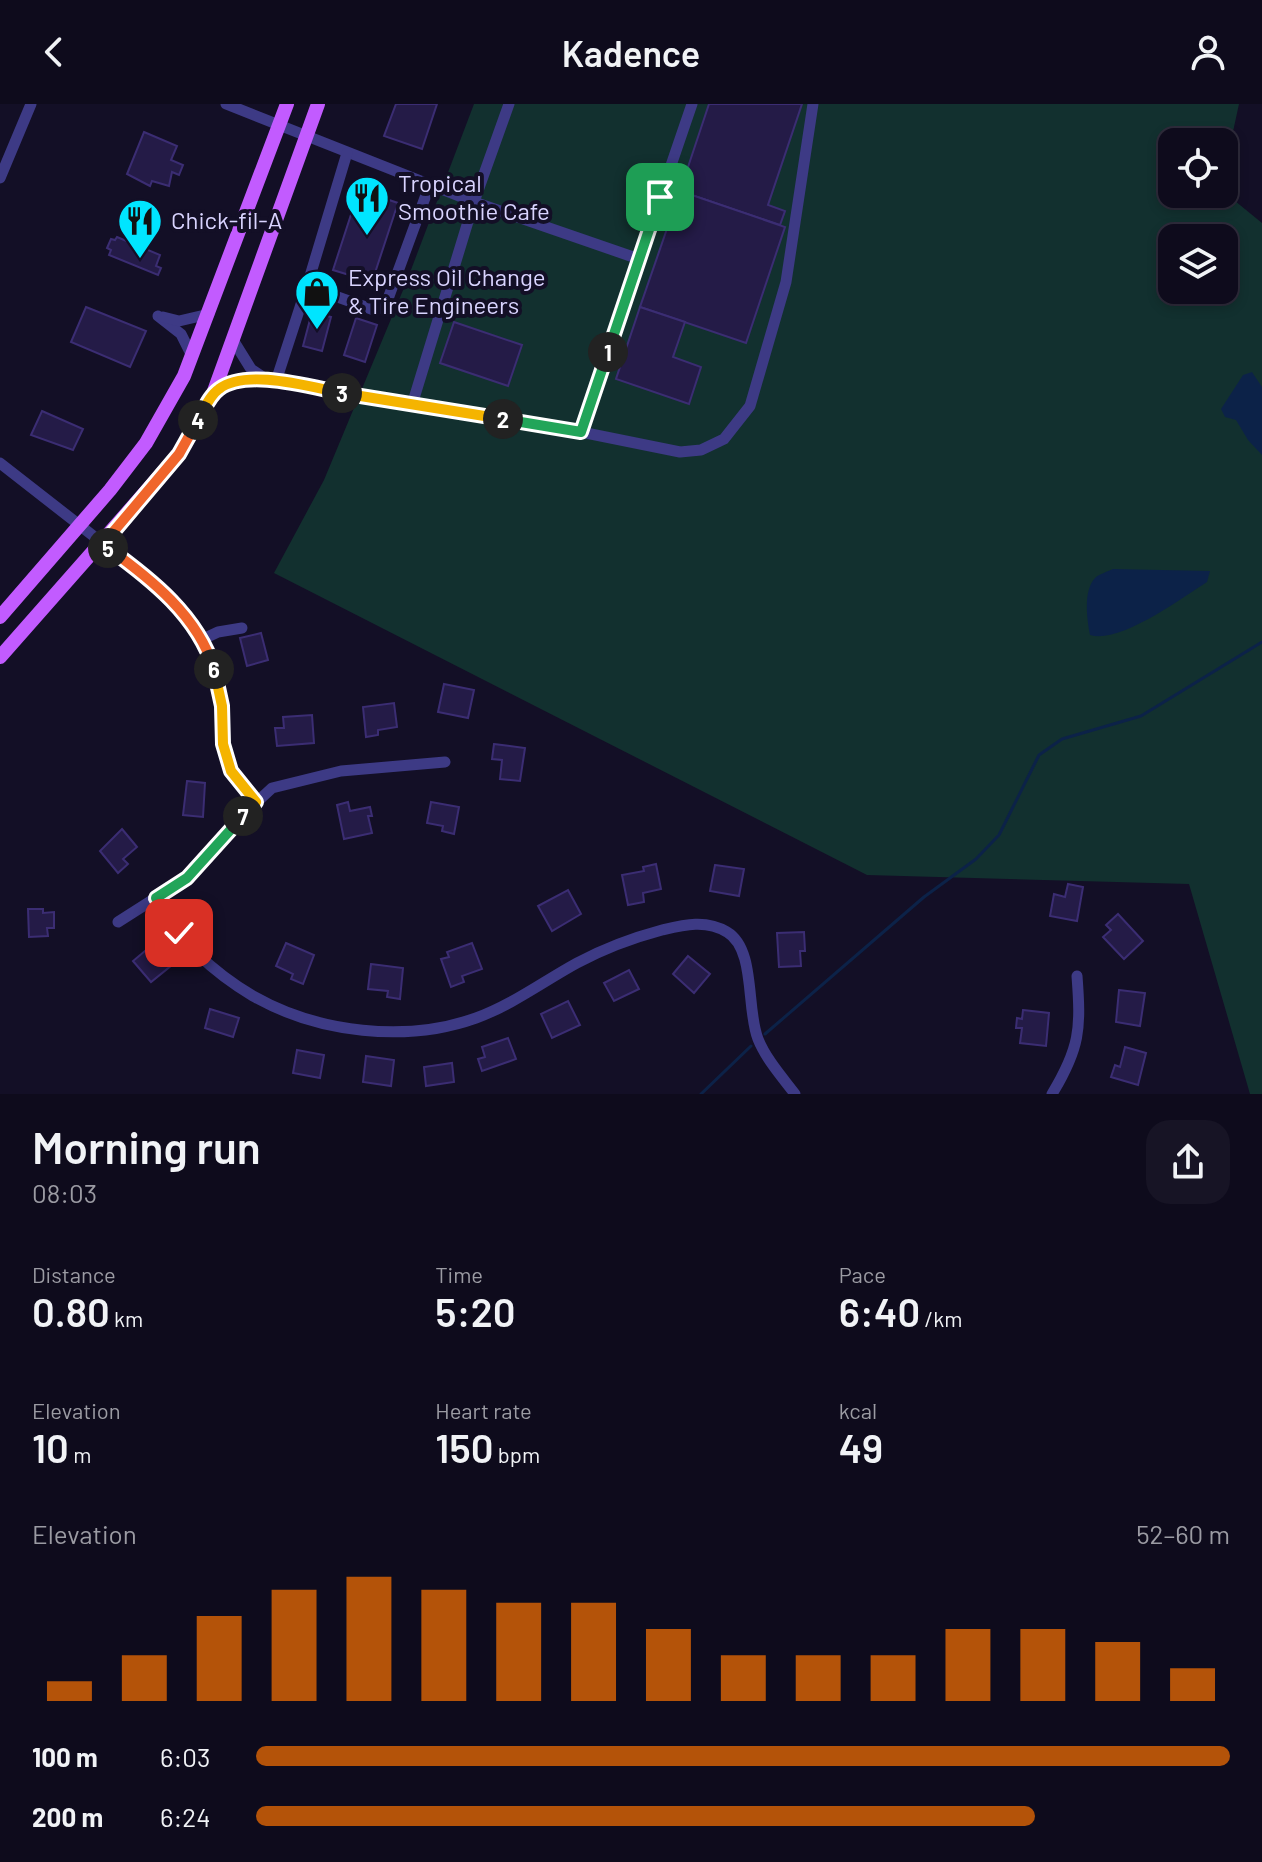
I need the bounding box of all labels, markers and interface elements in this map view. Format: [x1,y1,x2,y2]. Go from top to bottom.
icon: back [32,30,76,74]
icon: person [1186,30,1230,74]
text: Kadence [562,31,700,74]
map controls [1158,128,1238,304]
button: locate [1158,128,1238,208]
pin [626,163,694,231]
place label: Tropical Smoothie Cafe [398,168,550,225]
restaurant icon: Tropical Smoothie Cafe [343,174,391,237]
icon: arrive [638,175,682,219]
restaurant icon: Chick-fil-A [116,197,164,260]
place label: Chick-fil-A [171,205,282,234]
button: layers [1158,224,1238,304]
place label: Express Oil Change & Tire Engineers [348,262,546,319]
shop icon: Express Oil Change & Tire Engineers [293,268,341,331]
pin: 1 [588,332,628,372]
text: 1 [604,339,612,365]
pin: 3 [322,373,362,413]
text: 3 [336,380,348,406]
pin: 2 [483,399,523,439]
pin: 4 [178,400,218,440]
text: 2 [497,406,509,432]
text: 4 [191,407,205,433]
pin: 5 [88,528,128,568]
text: 5 [102,535,114,561]
pin: 6 [194,649,234,689]
text: 6 [208,656,220,682]
pin: 7 [223,796,263,836]
text: 7 [238,803,248,829]
pin [145,899,213,967]
icon: check [157,911,201,955]
text: Morning run [32,1120,261,1173]
button: share [1146,1120,1230,1204]
text: 08:03 [32,1177,97,1208]
text: Distance [32,1261,116,1287]
text: Time [435,1261,483,1287]
text: Pace [839,1261,886,1287]
text: 0.80 [32,1287,110,1335]
text: 5:20 [435,1287,516,1335]
text: 6:40 [839,1287,920,1335]
text: km [110,1305,143,1331]
text: /km [920,1305,963,1331]
text: Elevation [32,1397,121,1423]
text: Heart rate [435,1397,532,1423]
text: kcal [839,1397,877,1423]
text: 10 [32,1423,69,1471]
text: 150 [435,1423,493,1471]
text: 49 [839,1423,883,1471]
text: m [69,1441,91,1467]
text: bpm [493,1441,540,1467]
text: Elevation [32,1518,137,1549]
text: 52–60 m [1136,1518,1230,1549]
text: 100 m [32,1741,98,1772]
text: 6:03 [160,1741,210,1772]
text: 200 m [32,1801,103,1832]
text: 6:24 [160,1801,210,1832]

